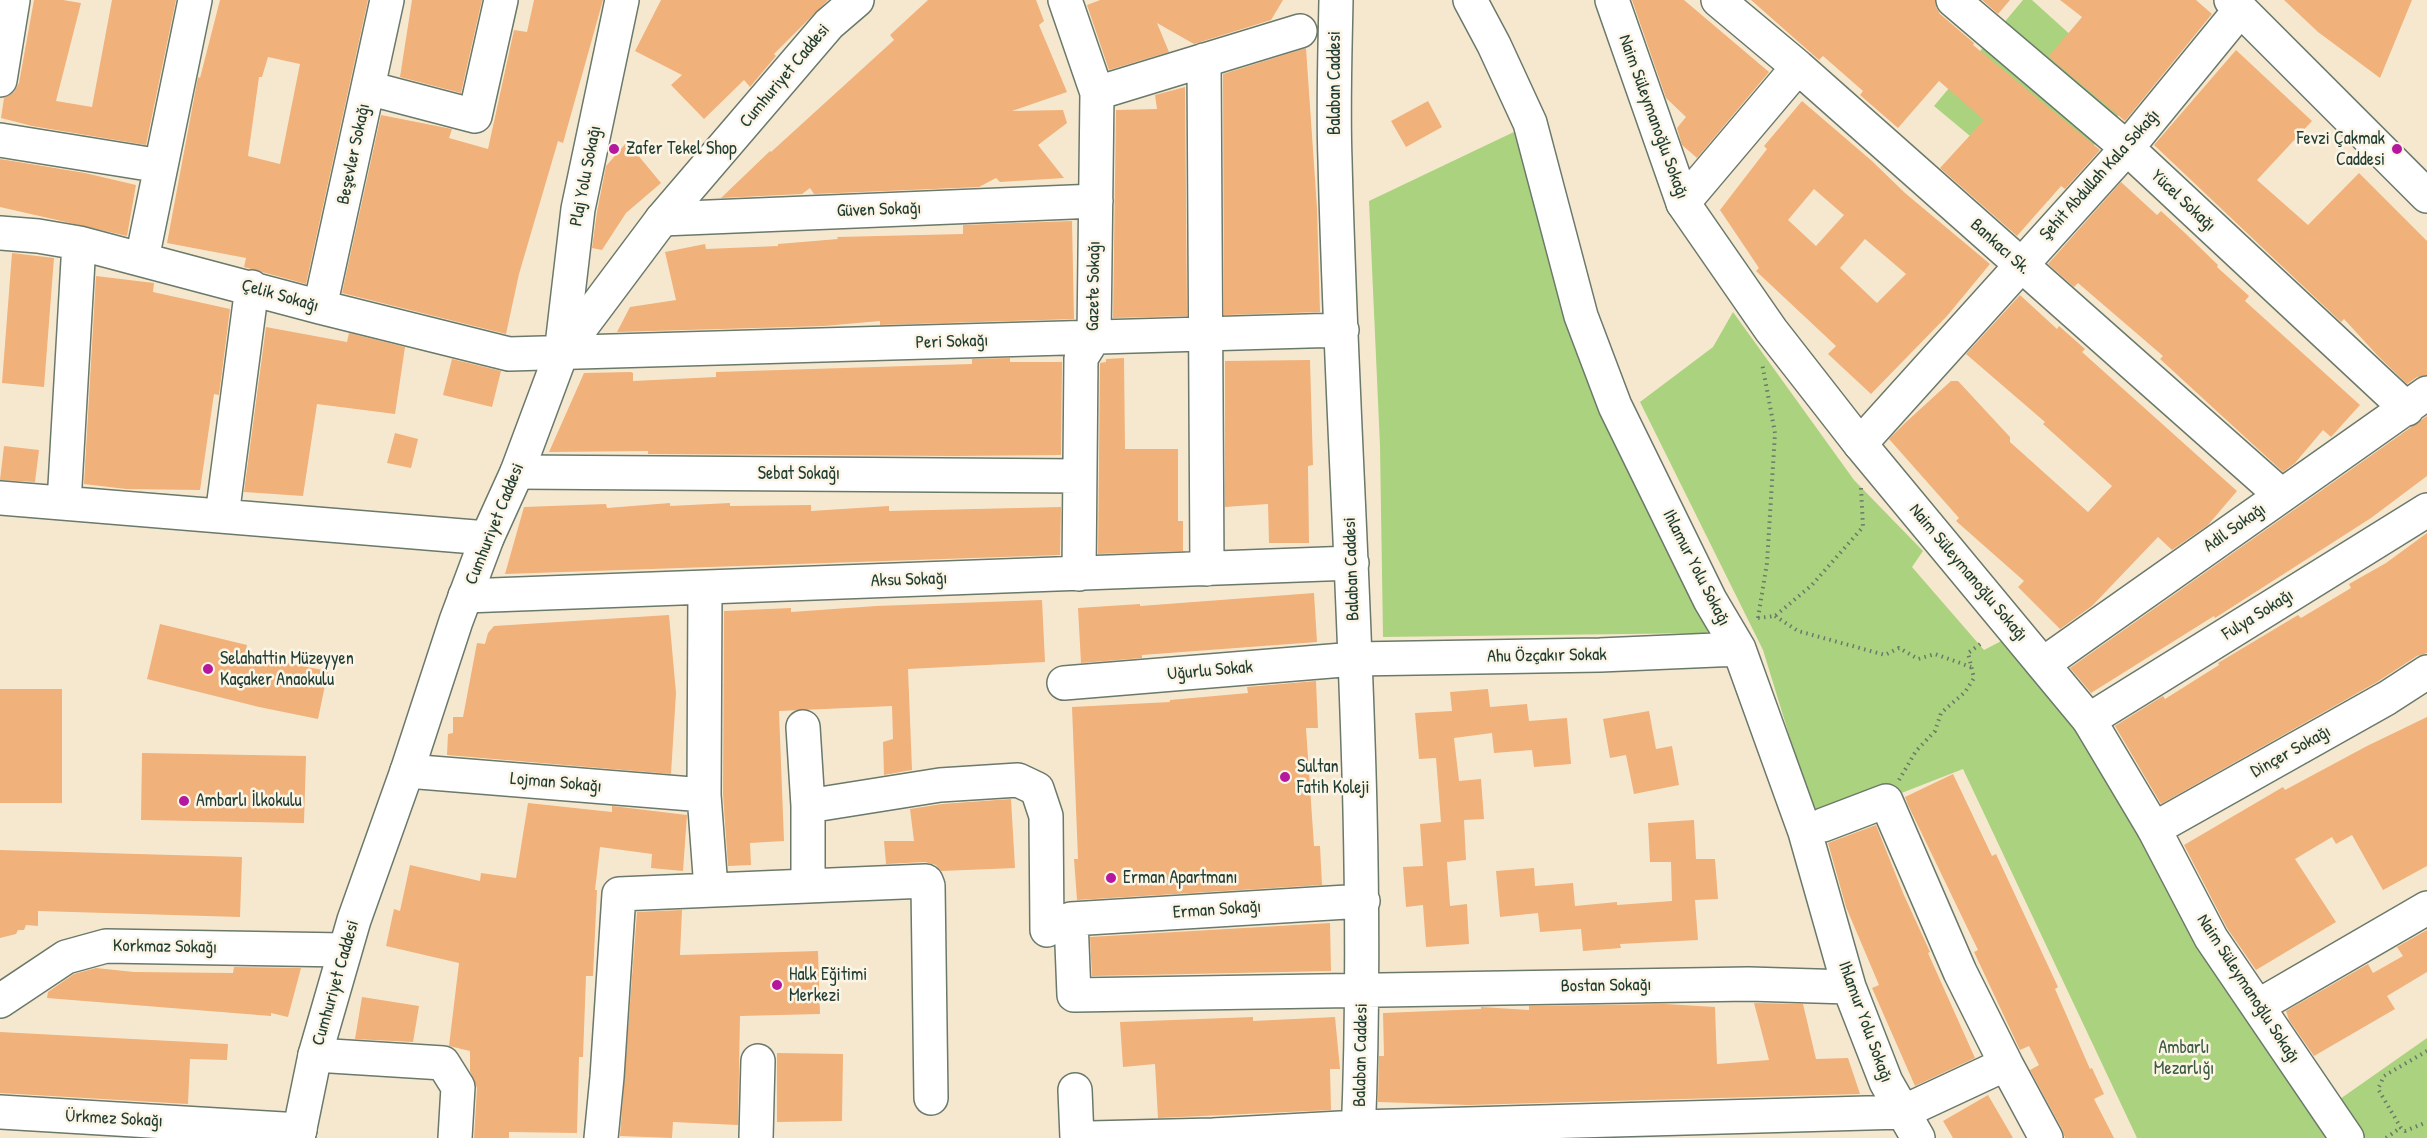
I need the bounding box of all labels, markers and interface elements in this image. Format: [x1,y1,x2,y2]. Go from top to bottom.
street label: Cumhuriyet Caddesi [735,20,835,132]
street label: Balaban Caddesi [1324,31,1346,135]
street label: Naim Süleymanoğlu Sokağı [1613,32,1693,202]
street label: Beşevler Sokağı [333,102,375,206]
street label: Şehit Abdullah Kala Sokağı [2035,105,2165,245]
street label: Plaj Yolu Sokağı [566,124,606,228]
place label: Fevzi Çakmak Caddesi [2297,128,2385,170]
place label: Zafer Tekel Shop [626,138,737,160]
marker: Zafer Tekel Shop [607,142,621,156]
marker: Fevzi Çakmak Caddesi [2390,142,2404,156]
street label: Yücel Sokağı [2146,166,2220,236]
street label: Güven Sokağı [836,198,922,222]
street label: Bankacı Sk. [1965,214,2035,280]
street label: Gazete Sokağı [1082,241,1106,331]
street label: Çelik Sokağı [239,275,321,317]
street label: Peri Sokağı [915,330,989,354]
street label: Cumhuriyet Caddesi [461,460,529,588]
street label: Sebat Sokağı [758,463,840,485]
street label: Adil Sokağı [2200,499,2270,557]
street label: Naim Süleymanoğlu Sokağı [1904,500,2032,646]
street label: Ihlamur Yolu Sokağı [1657,506,1735,630]
street label: Balaban Caddesi [1339,517,1365,621]
street label: Aksu Sokağı [870,568,948,592]
street label: Fulya Sokağı [2219,585,2297,645]
street label: Ahu Özçakır Sokak [1487,644,1607,668]
place label: Selahattin Müzeyyen Kaçaker Anaokulu [220,648,354,690]
street label: Uğurlu Sokak [1166,657,1254,685]
marker: Selahattin Müzeyyen Kaçaker Anaokulu [201,662,215,676]
street label: Dinçer Sokağı [2247,721,2335,783]
place label: Sultan Fatih Koleji [1297,756,1370,798]
street label: Lojman Sokağı [509,768,603,798]
marker: Sultan Fatih Koleji [1278,770,1292,784]
place label: Ambarlı İlkokulu [196,790,302,812]
marker: Ambarlı İlkokulu [177,794,191,808]
place label: Erman Apartmanı [1123,867,1238,889]
marker: Erman Apartmanı [1104,871,1118,885]
street label: Erman Sokağı [1172,896,1262,924]
street label: Naim Süleymanoğlu Sokağı [2192,911,2304,1067]
street label: Cumhuriyet Caddesi [308,918,364,1048]
street label: Korkmaz Sokağı [113,935,217,959]
street label: Ihlamur Yolu Sokağı [1833,958,1897,1086]
place label: Halk Eğitimi Merkezi [789,964,867,1006]
street label: Bostan Sokağı [1560,974,1652,998]
marker: Halk Eğitimi Merkezi [770,978,784,992]
street label: Balaban Caddesi [1349,1003,1373,1107]
park label: Ambarlı Mezarlığı [2154,1037,2214,1080]
street label: Ürkmez Sokağı [65,1106,163,1132]

